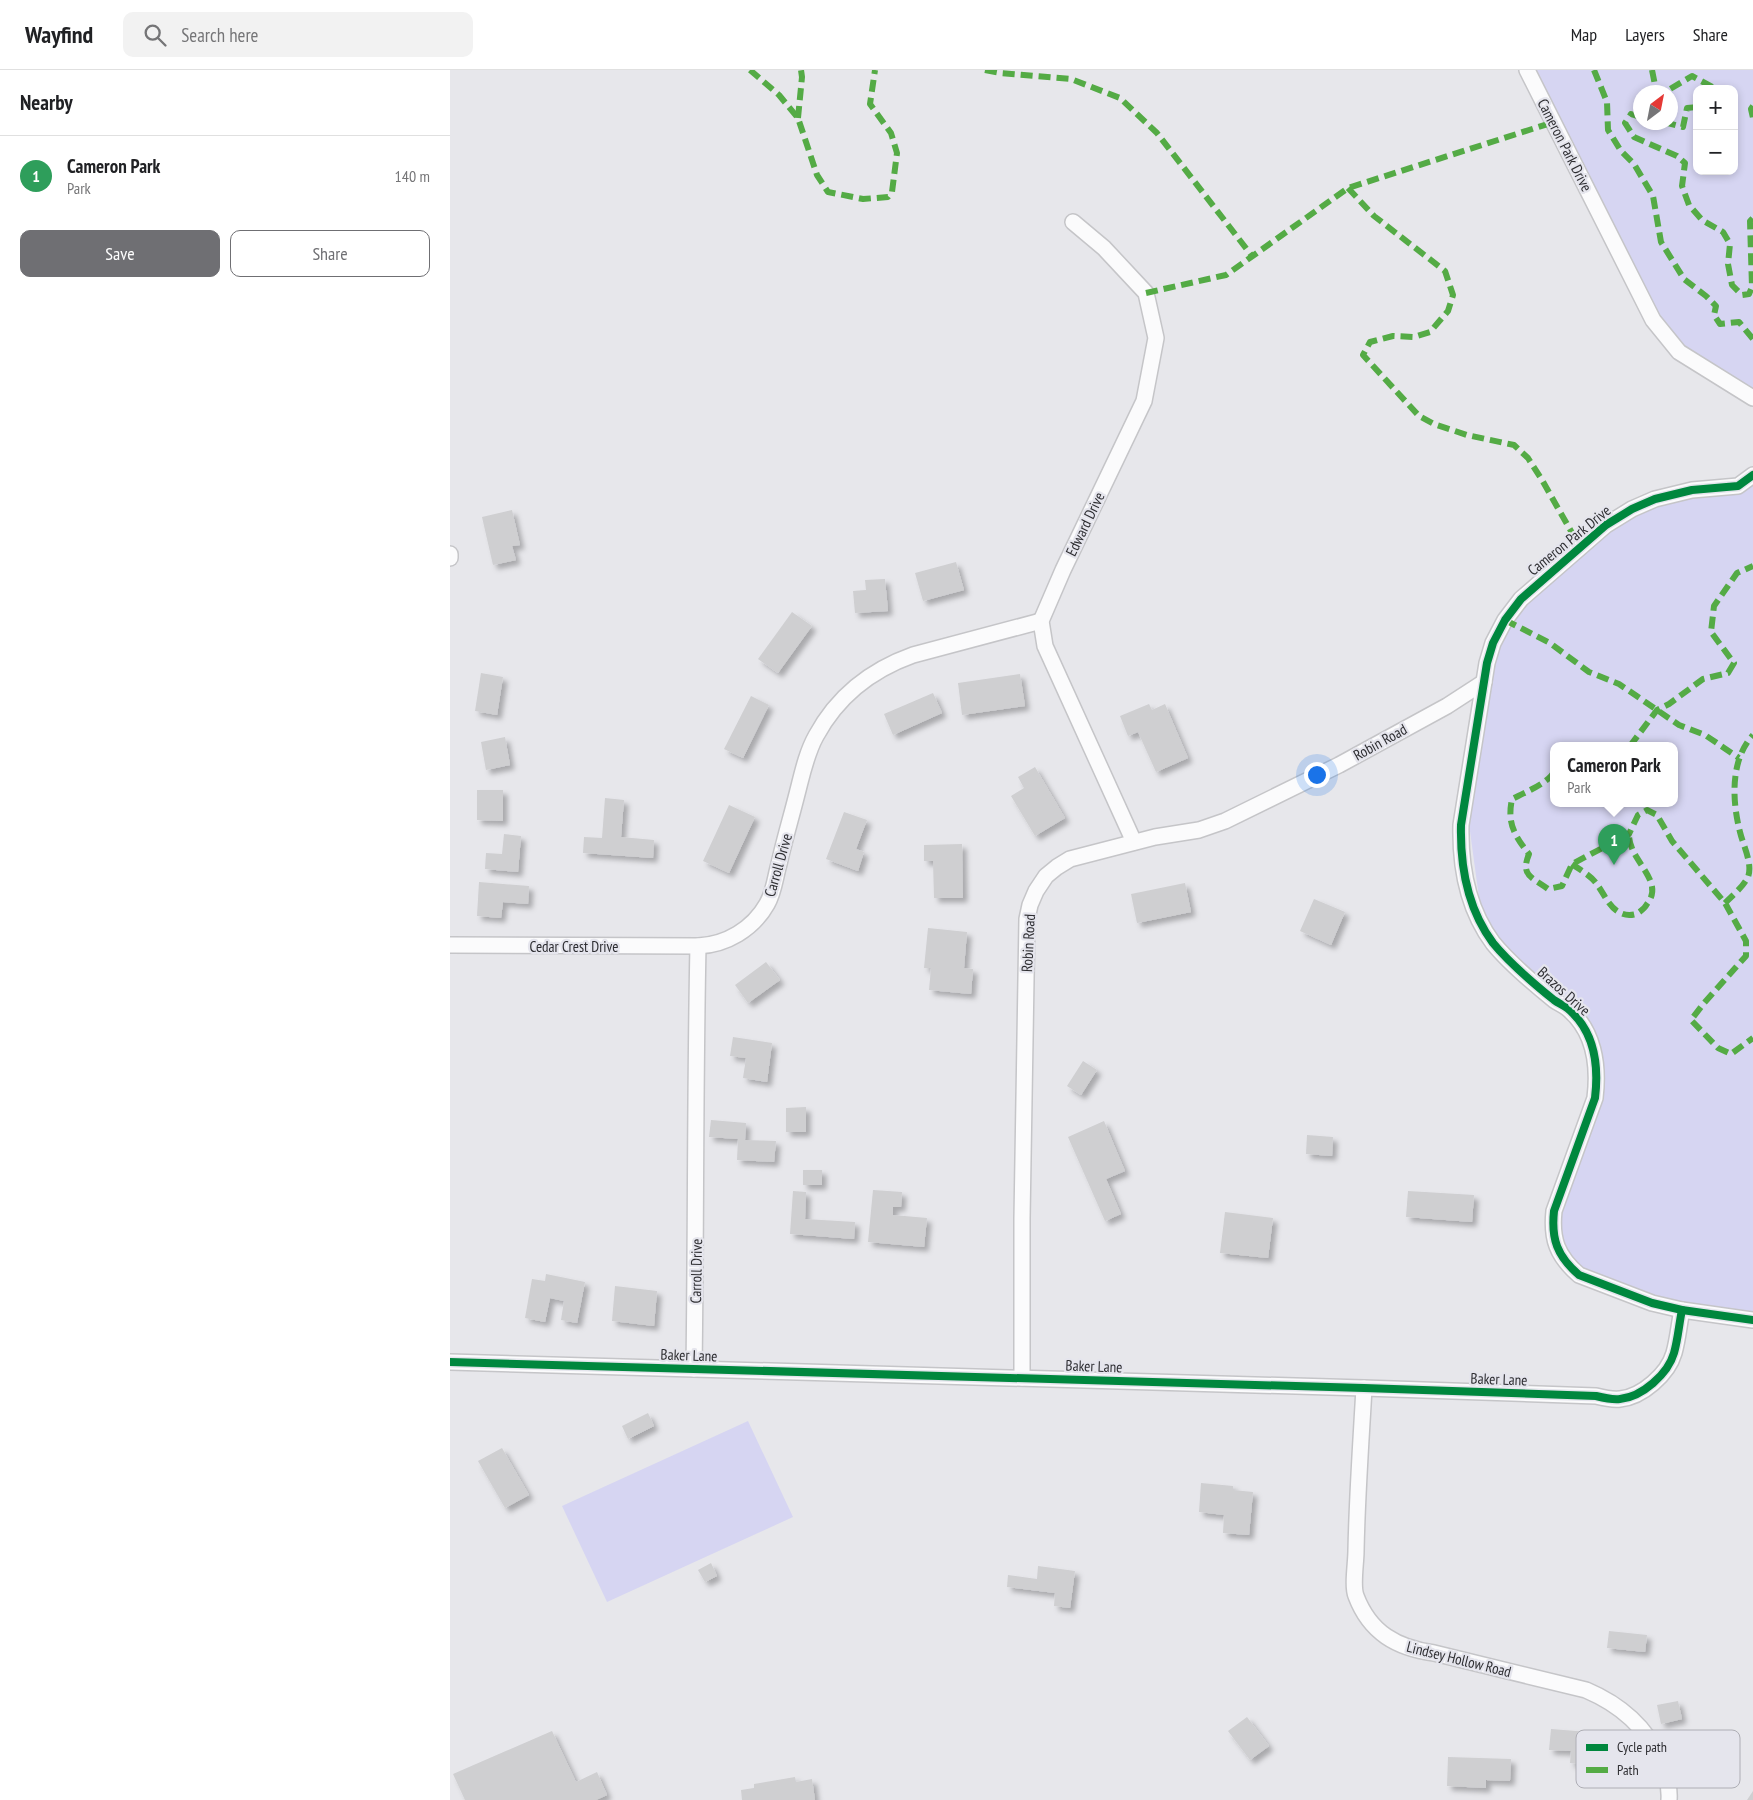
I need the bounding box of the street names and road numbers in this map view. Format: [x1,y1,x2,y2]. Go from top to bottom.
street label: Cameron Park Drive [1534,96,1596,194]
street label: Edward Drive [1061,489,1109,559]
street label: Cameron Park Drive [1524,501,1614,579]
street label: Robin Road [1350,720,1410,764]
street label: Carroll Drive [760,831,796,899]
street label: Robin Road [1017,913,1039,973]
street label: Cedar Crest Drive [529,937,619,956]
street label: Brazos Drive [1534,962,1594,1020]
street label: Carroll Drive [686,1238,706,1304]
street label: Baker Lane [660,1345,718,1365]
street label: Baker Lane [1065,1356,1123,1376]
street label: Baker Lane [1470,1369,1528,1389]
street label: Lindsey Hollow Road [1405,1637,1513,1681]

